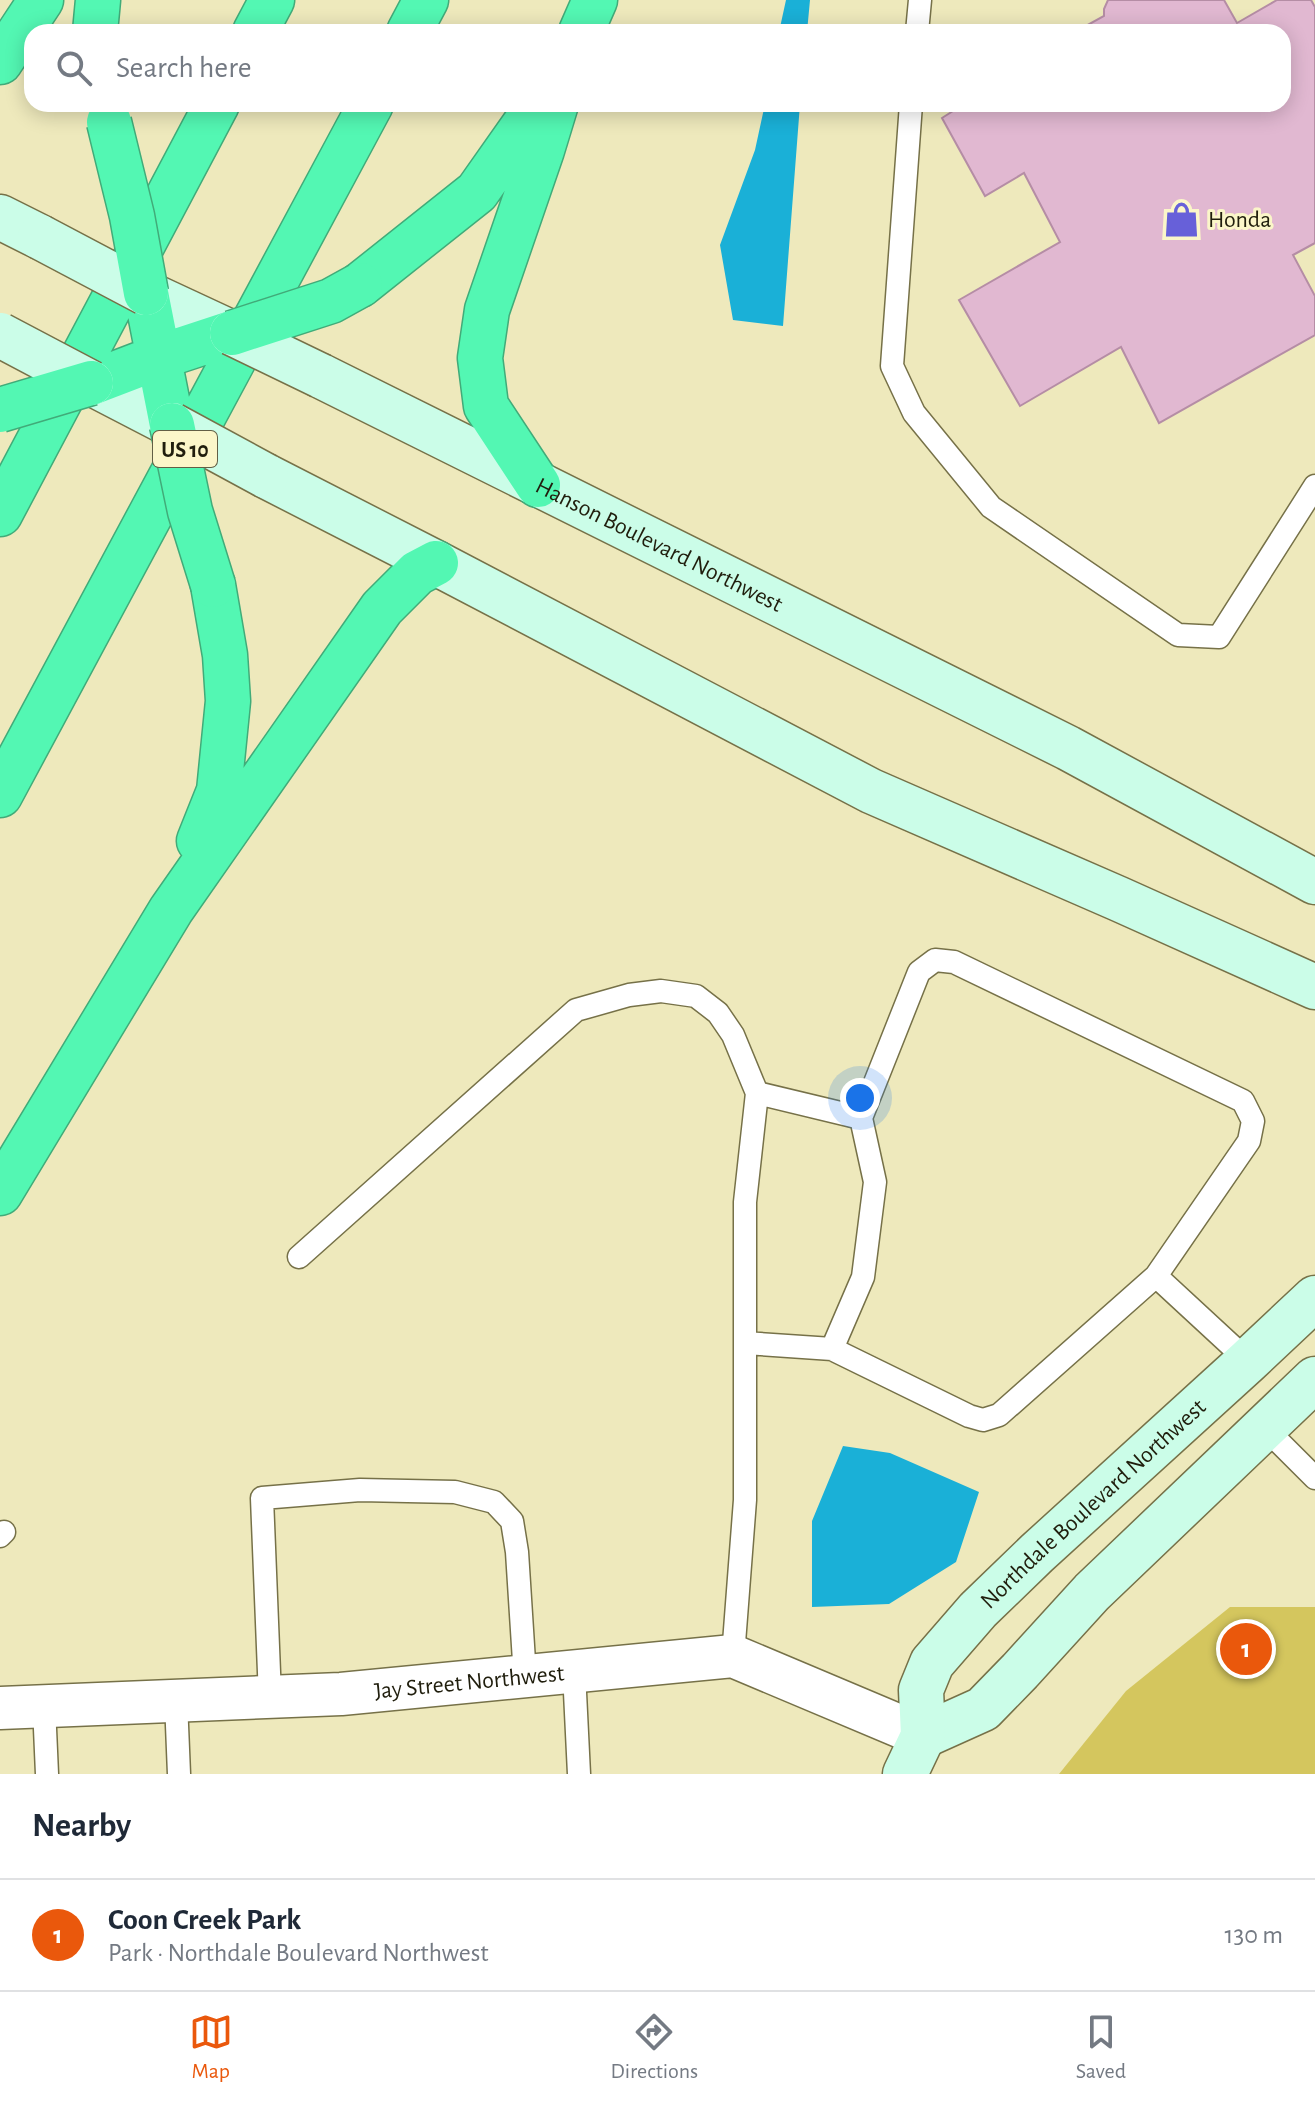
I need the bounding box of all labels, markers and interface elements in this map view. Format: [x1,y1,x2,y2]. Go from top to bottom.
search box [24,24,1291,112]
icon: search [52,46,96,90]
text: Search here [116,53,252,83]
shop icon: Honda [1163,200,1201,238]
place label: Honda [1208,208,1271,232]
road number: US 10 [153,431,217,467]
street label: Hanson Boulevard Northwest [531,474,787,617]
your location [840,1078,880,1118]
street label: Northdale Boulevard Northwest [976,1395,1211,1614]
pin: 1 [1220,1619,1272,1679]
street label: Jay Street Northwest [373,1661,566,1704]
text: Nearby [32,1809,131,1843]
text: Coon Creek Park [108,1905,301,1935]
text: 1 [53,1922,63,1948]
text: 130 m [1225,1922,1283,1948]
text: Park · Northdale Boulevard Northwest [108,1940,489,1966]
tab: Map [189,2010,233,2084]
tab: Directions [610,2010,698,2084]
tab: Saved [1076,2010,1126,2084]

